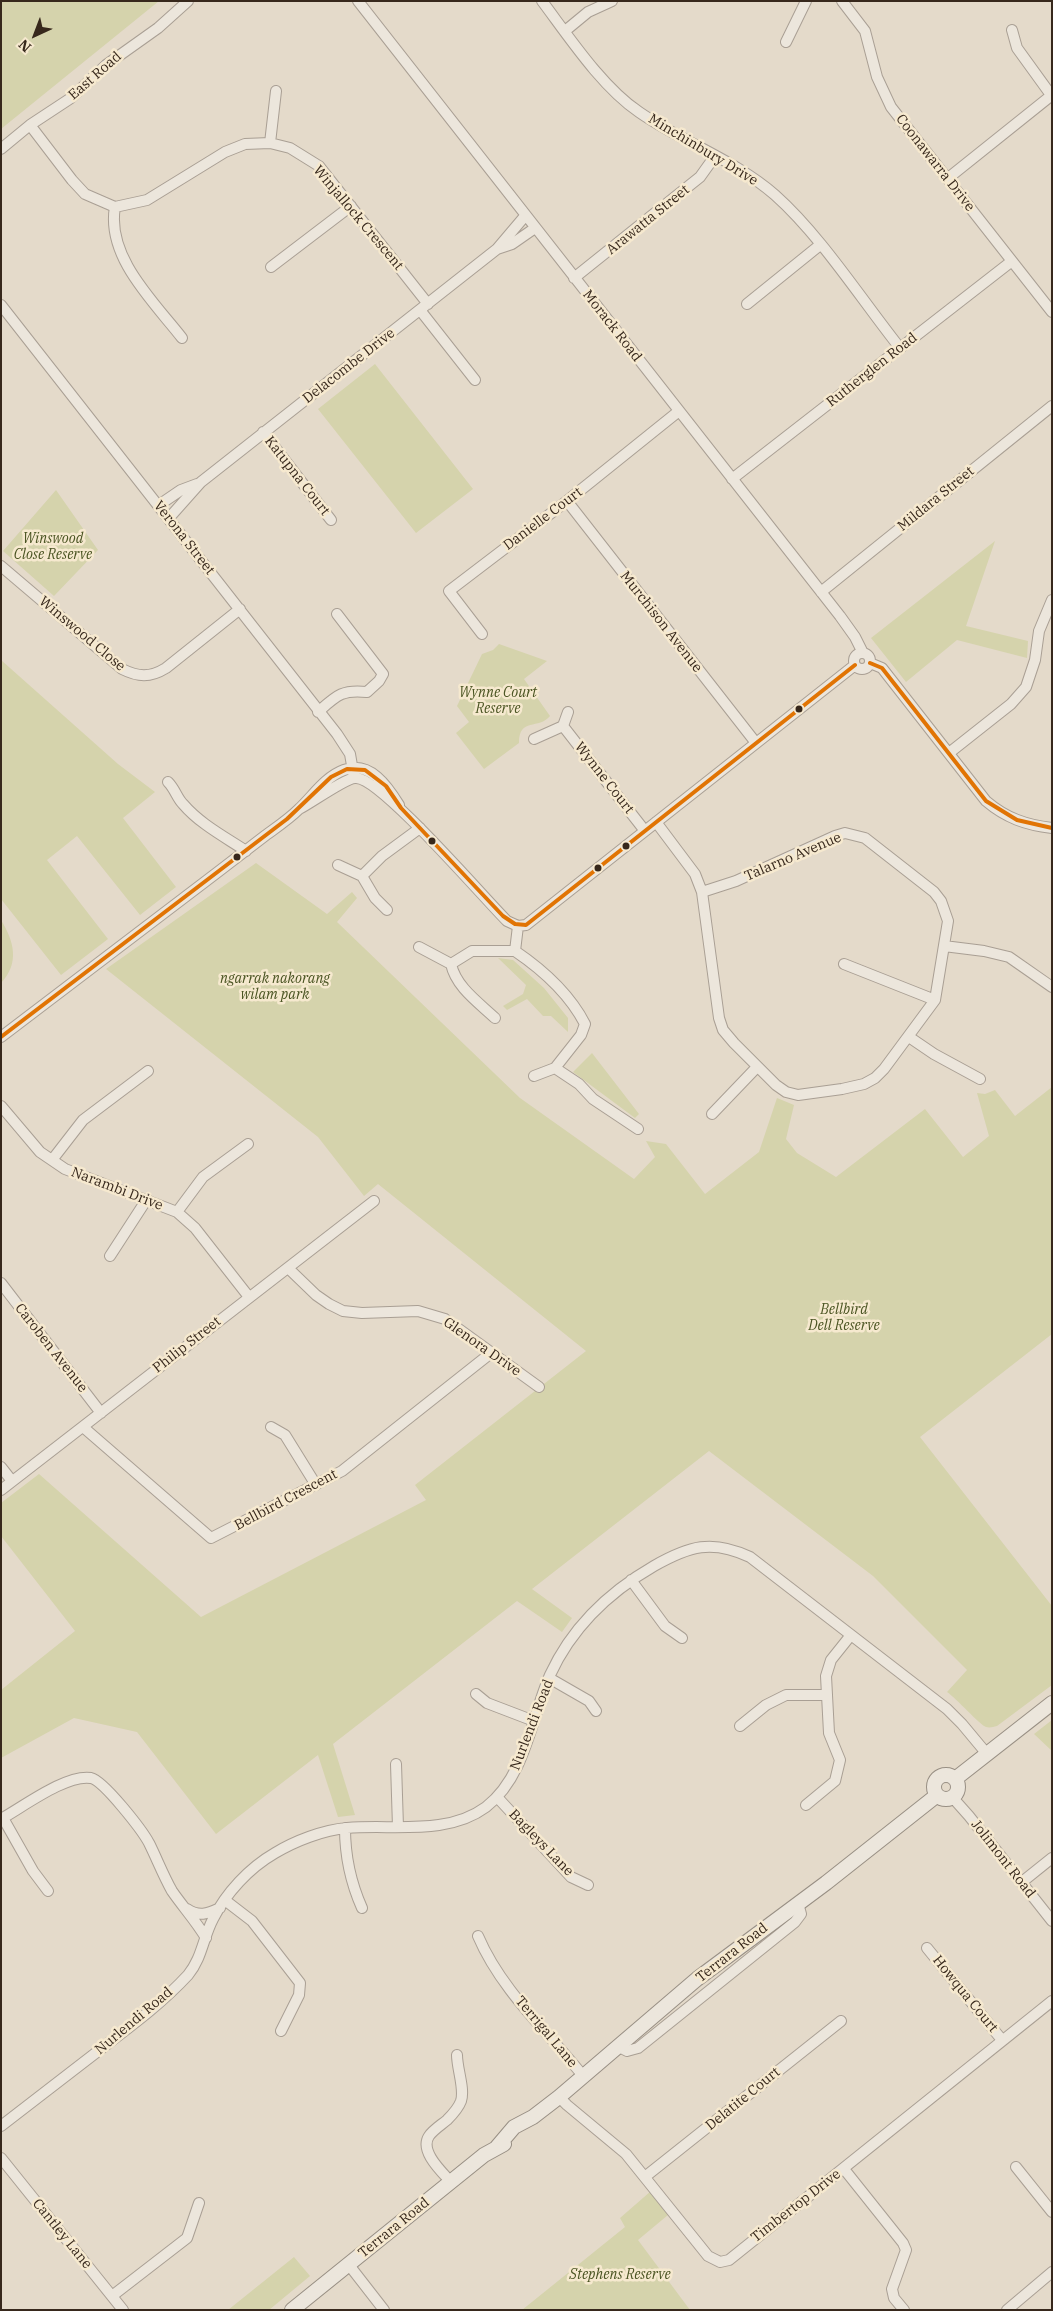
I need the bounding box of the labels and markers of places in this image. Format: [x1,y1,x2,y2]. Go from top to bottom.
unlabelled marker [794,704,804,714]
unlabelled marker [427,836,437,846]
unlabelled marker [621,841,631,851]
unlabelled marker [232,852,242,862]
unlabelled marker [593,863,603,873]

